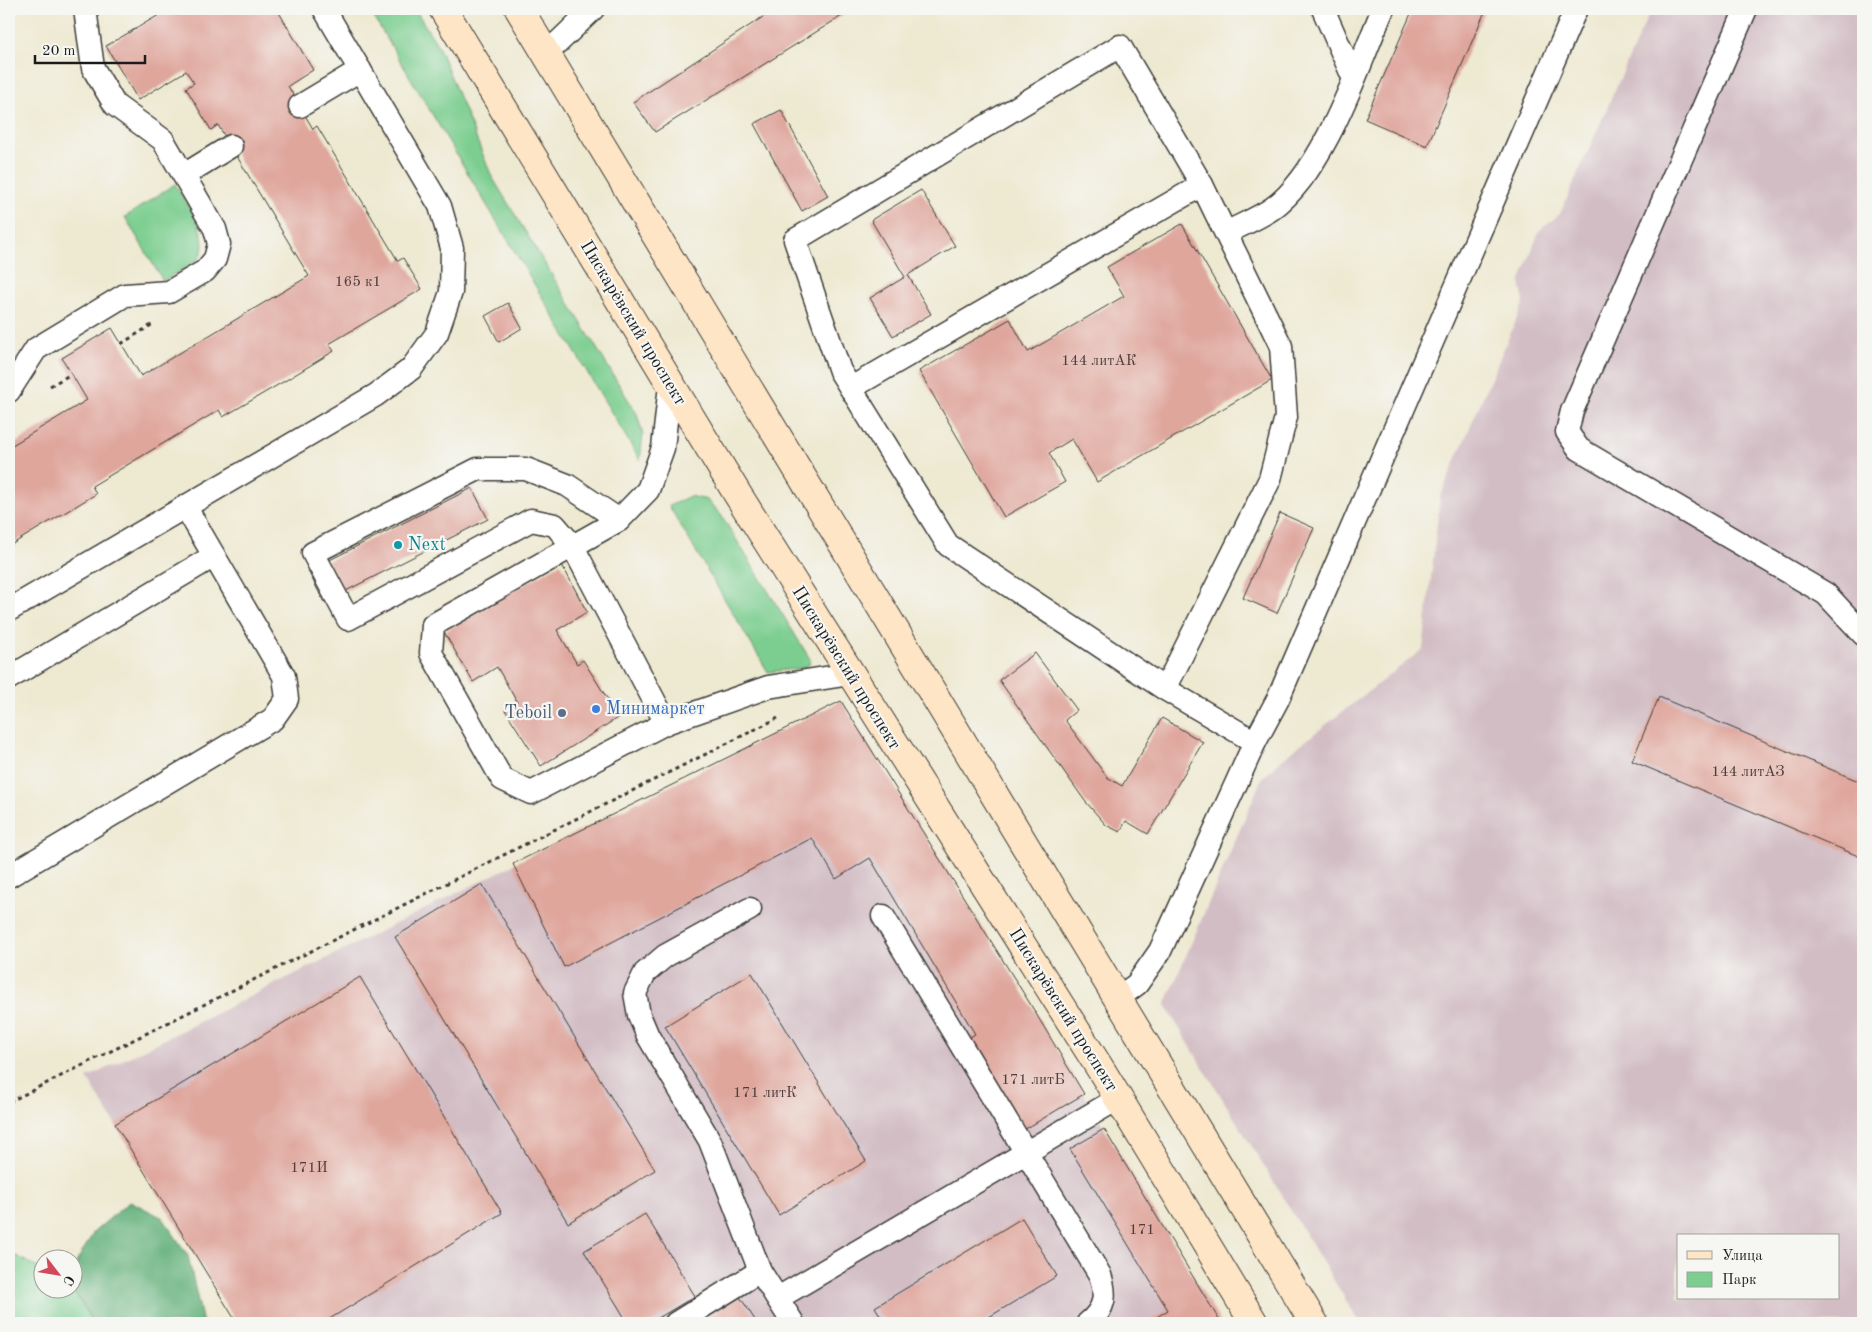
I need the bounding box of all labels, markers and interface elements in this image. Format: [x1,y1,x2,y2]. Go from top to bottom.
scale bar [35,32,145,64]
text: 20 m [42,44,76,59]
street label: Пискарёвский проспект [577,237,689,409]
house number: 165 к1 [335,275,381,290]
house number: 144 литАК [1061,354,1137,369]
place label: Next [408,536,446,554]
marker: Next [392,539,404,551]
street label: Пискарёвский проспект [788,583,904,753]
place label: Минимаркет [606,700,705,718]
marker: Минимаркет [590,703,602,715]
place label: Teboil [504,704,552,722]
marker: Teboil [556,707,568,719]
house number: 144 литАЗ [1711,765,1785,780]
street label: Пискарёвский проспект [1005,925,1121,1095]
house number: 171 литБ [1001,1073,1065,1088]
house number: 171 литК [733,1086,797,1101]
house number: 171И [290,1161,328,1176]
house number: 171 [1129,1223,1155,1238]
legend [1677,1234,1840,1300]
text: Улица [1722,1249,1763,1264]
north arrow [32,1250,82,1300]
text: С [60,1273,77,1288]
text: Парк [1722,1273,1757,1288]

